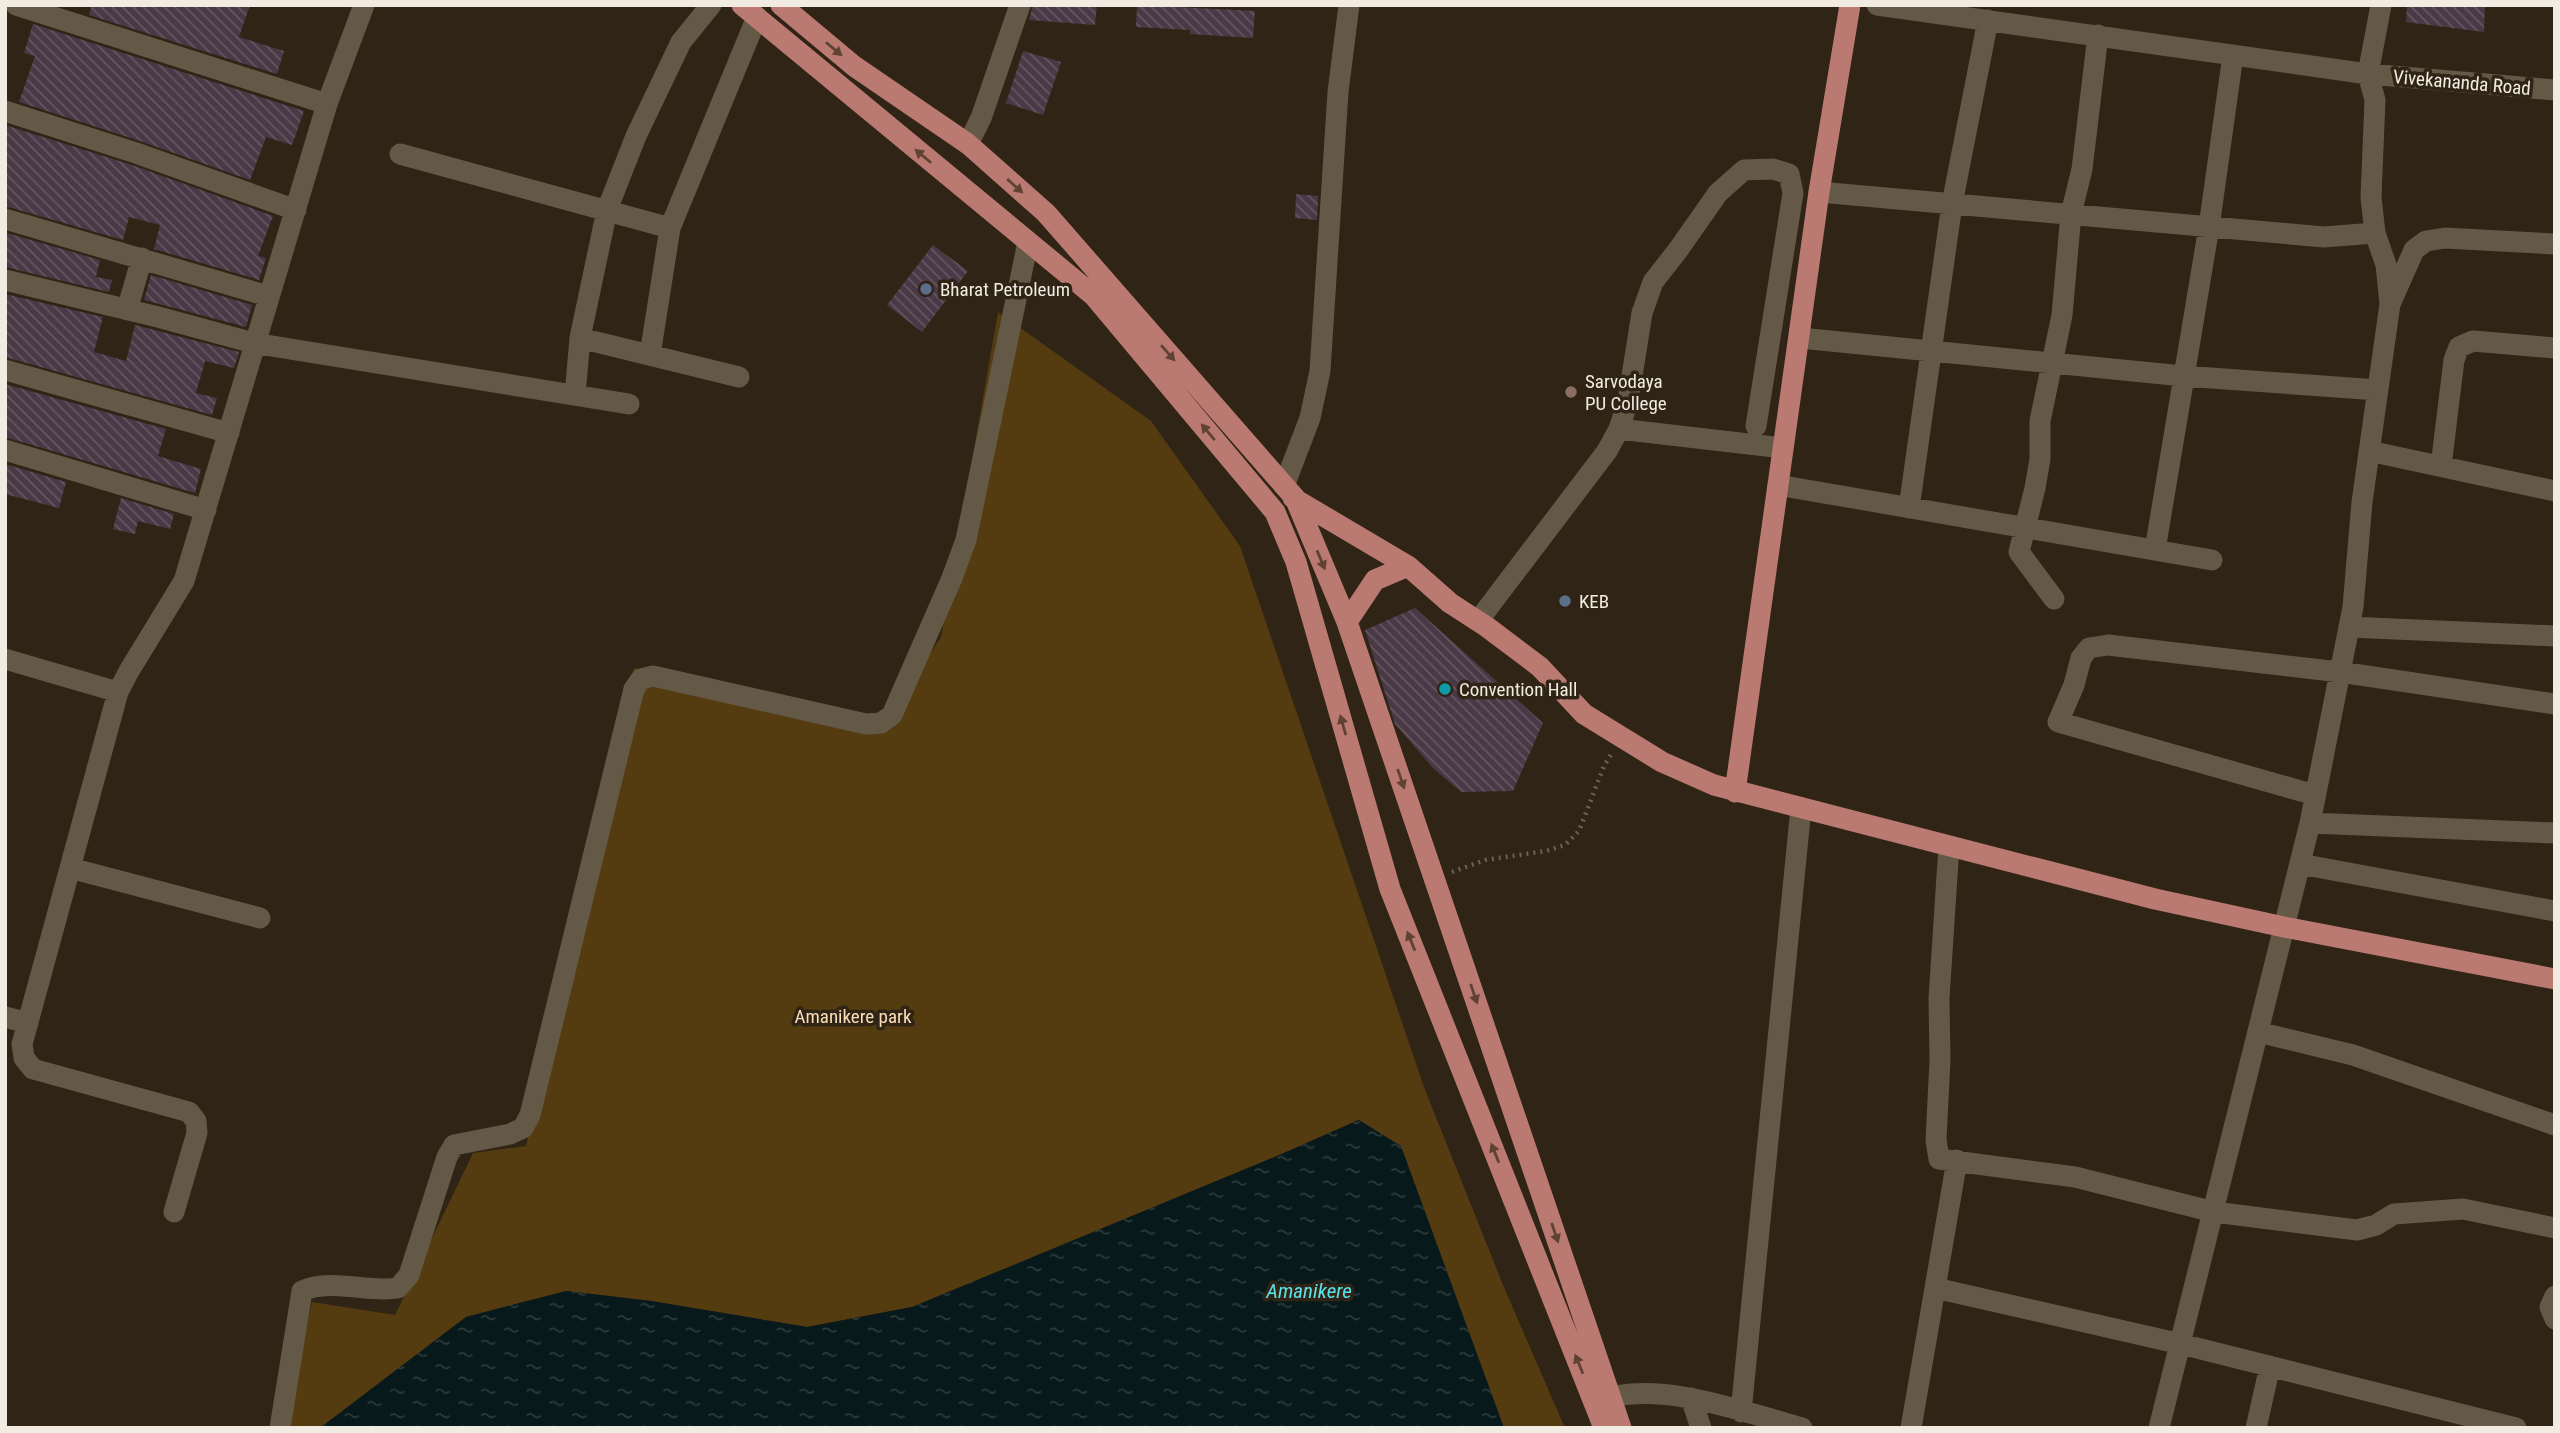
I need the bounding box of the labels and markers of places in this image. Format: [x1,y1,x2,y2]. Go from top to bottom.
place label: Bharat Petroleum [940,278,1070,301]
marker: Bharat Petroleum [918,281,934,297]
place label: Sarvodaya PU College [1585,370,1667,415]
marker: Sarvodaya PU College [1563,384,1579,400]
place label: KEB [1579,590,1609,613]
marker: KEB [1557,593,1573,609]
place label: Convention Hall [1459,678,1577,701]
marker: Convention Hall [1437,681,1453,697]

